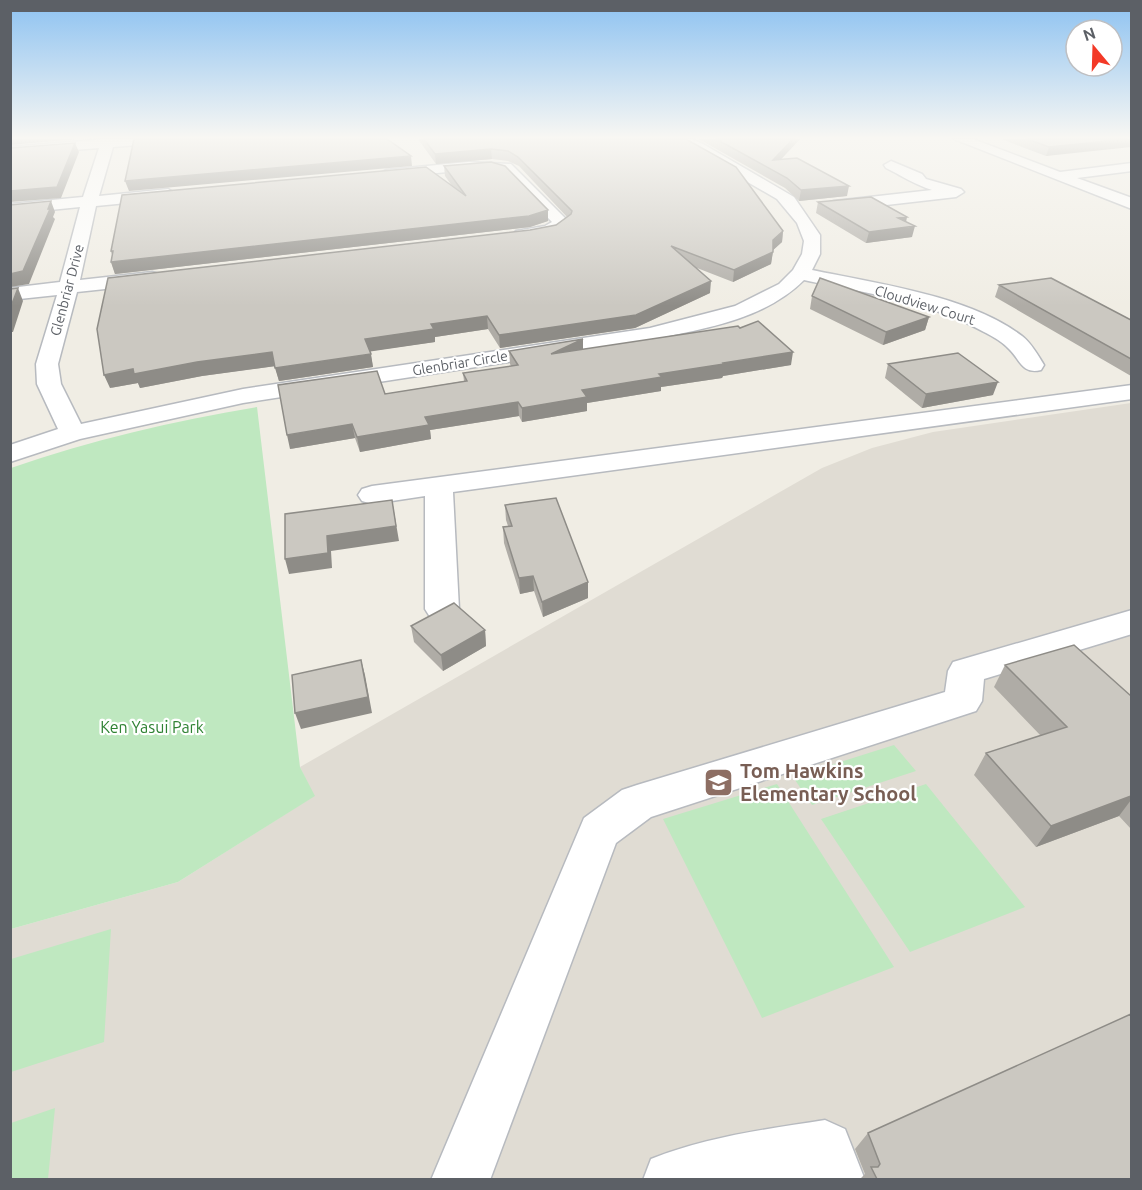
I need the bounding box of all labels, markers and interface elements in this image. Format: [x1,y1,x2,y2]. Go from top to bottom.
north arrow [1064,18,1124,78]
text: N [1081,23,1098,44]
street label: Glenbriar Drive [47,242,87,338]
street label: Cloudview Court [873,282,978,328]
street label: Glenbriar Circle [411,348,509,378]
park label: Ken Yasui Park [100,718,204,736]
place label: Tom Hawkins Elementary School [740,759,916,805]
school or university icon: Tom Hawkins Elementary School [703,766,735,798]

